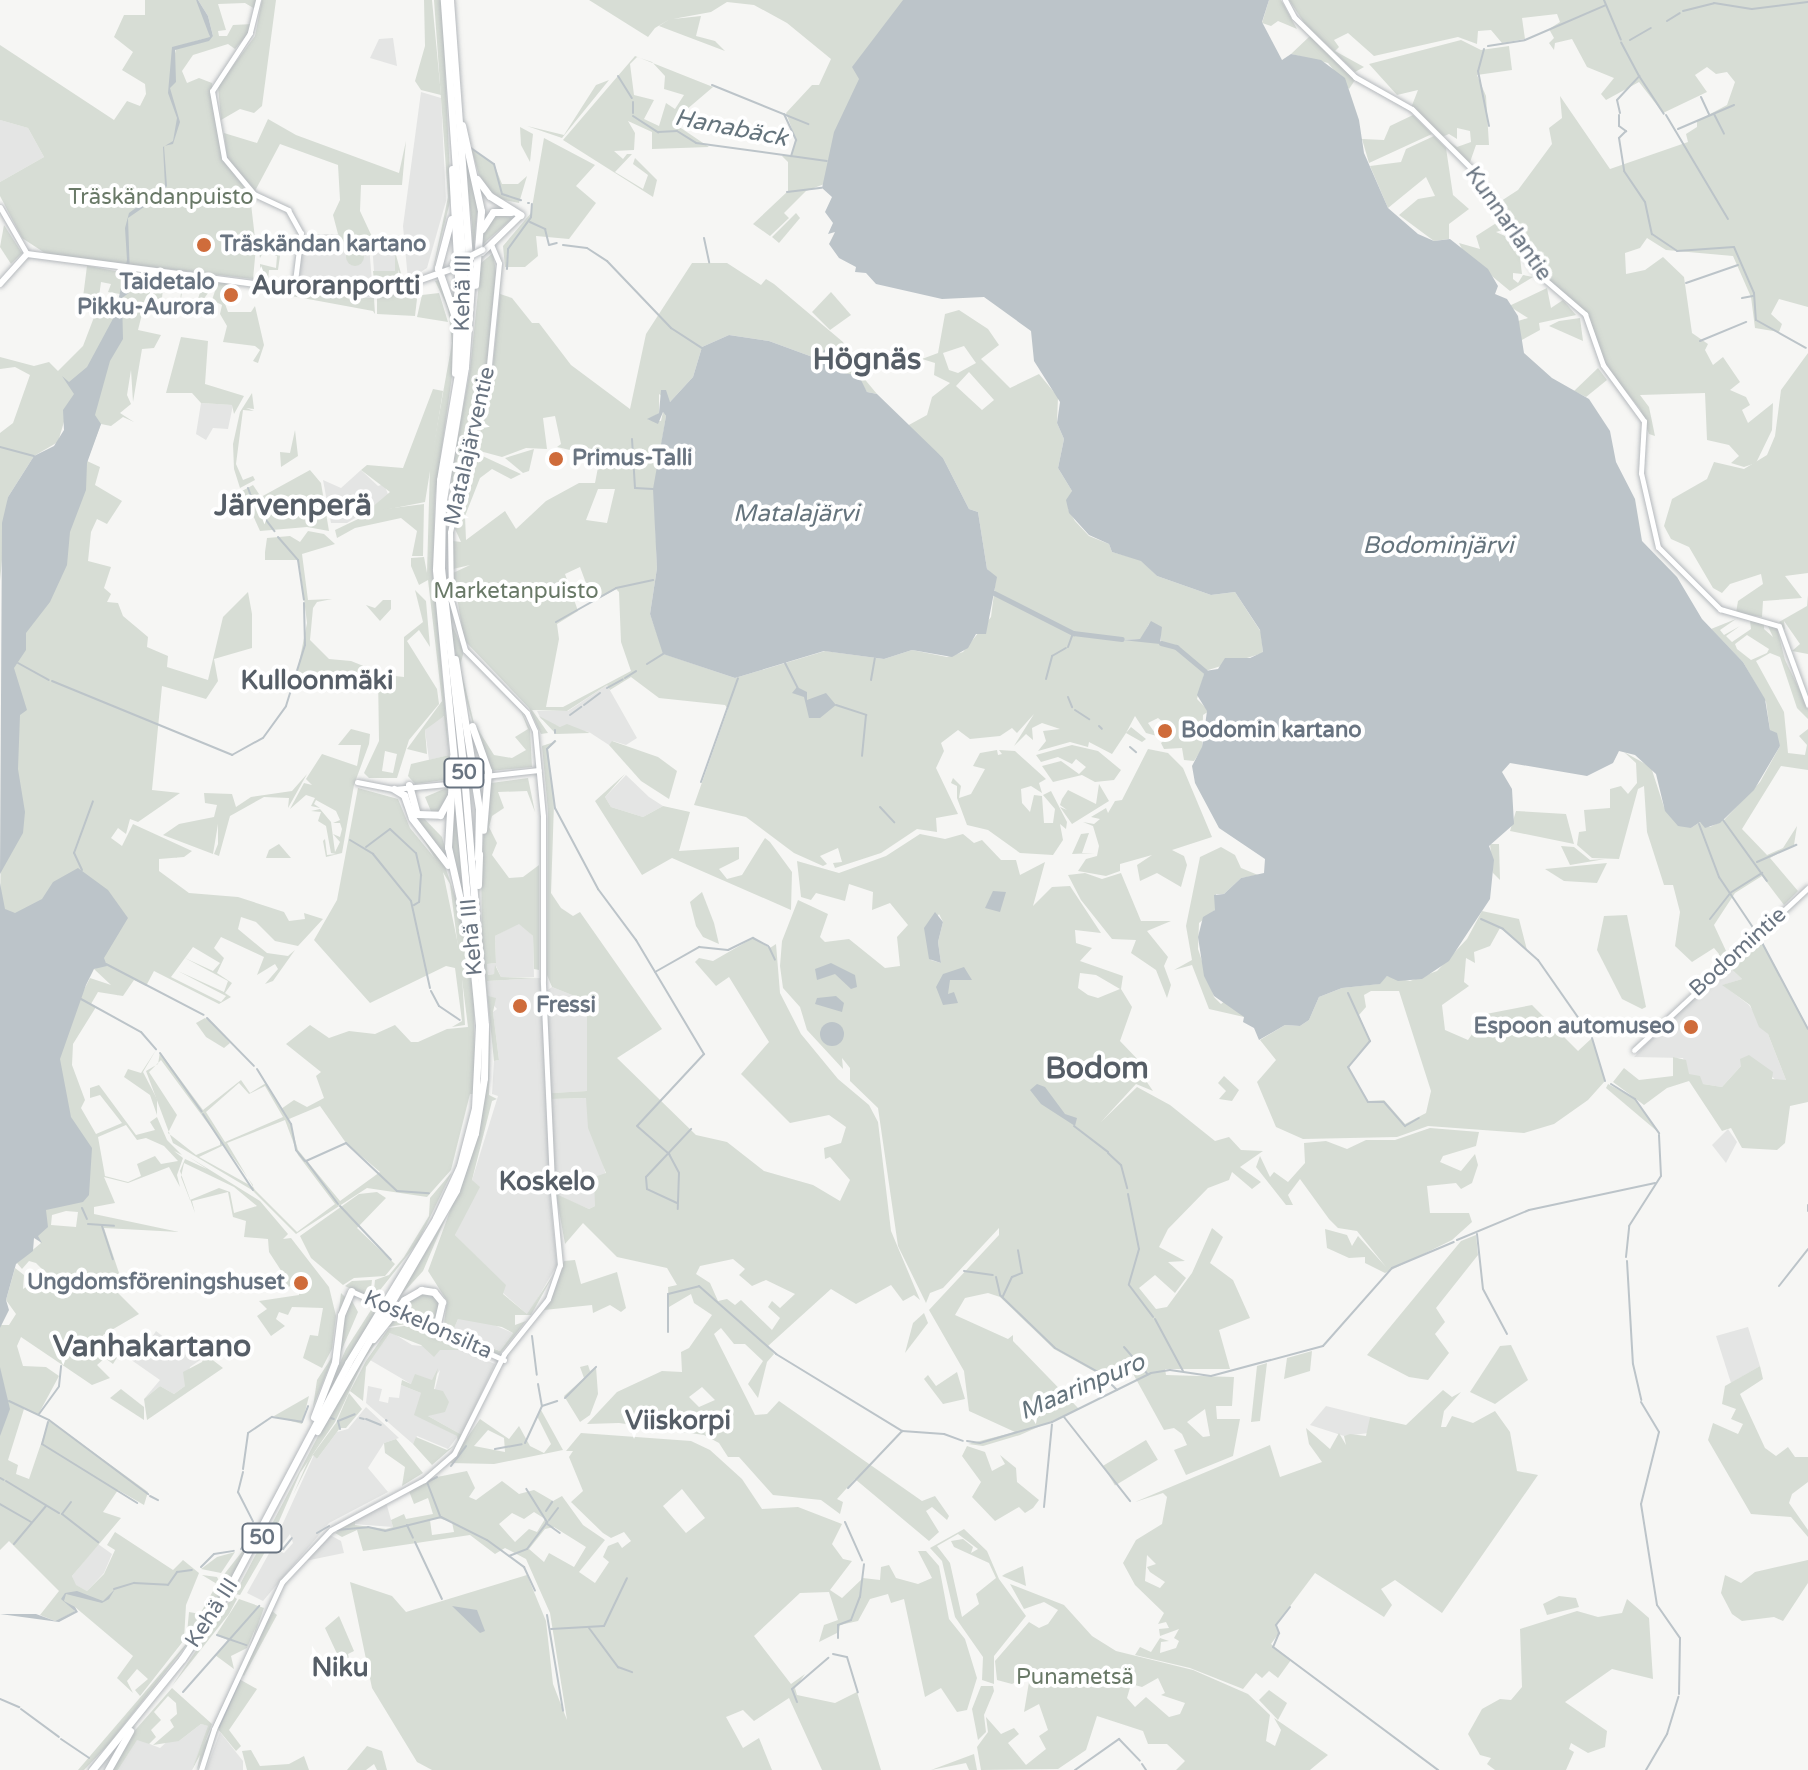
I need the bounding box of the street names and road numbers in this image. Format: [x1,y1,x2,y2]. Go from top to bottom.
street label: Kunnarlantie [1459,162,1557,286]
street label: Kehä III [449,254,477,332]
street label: Matalajärventie [439,364,501,528]
road number: 50 [442,757,486,789]
street label: Kehä III [455,897,489,977]
street label: Bodomintie [1684,902,1792,1002]
street label: Koskelonsilta [360,1285,496,1365]
road number: 50 [240,1522,284,1554]
street label: Kehä III [180,1573,244,1653]

